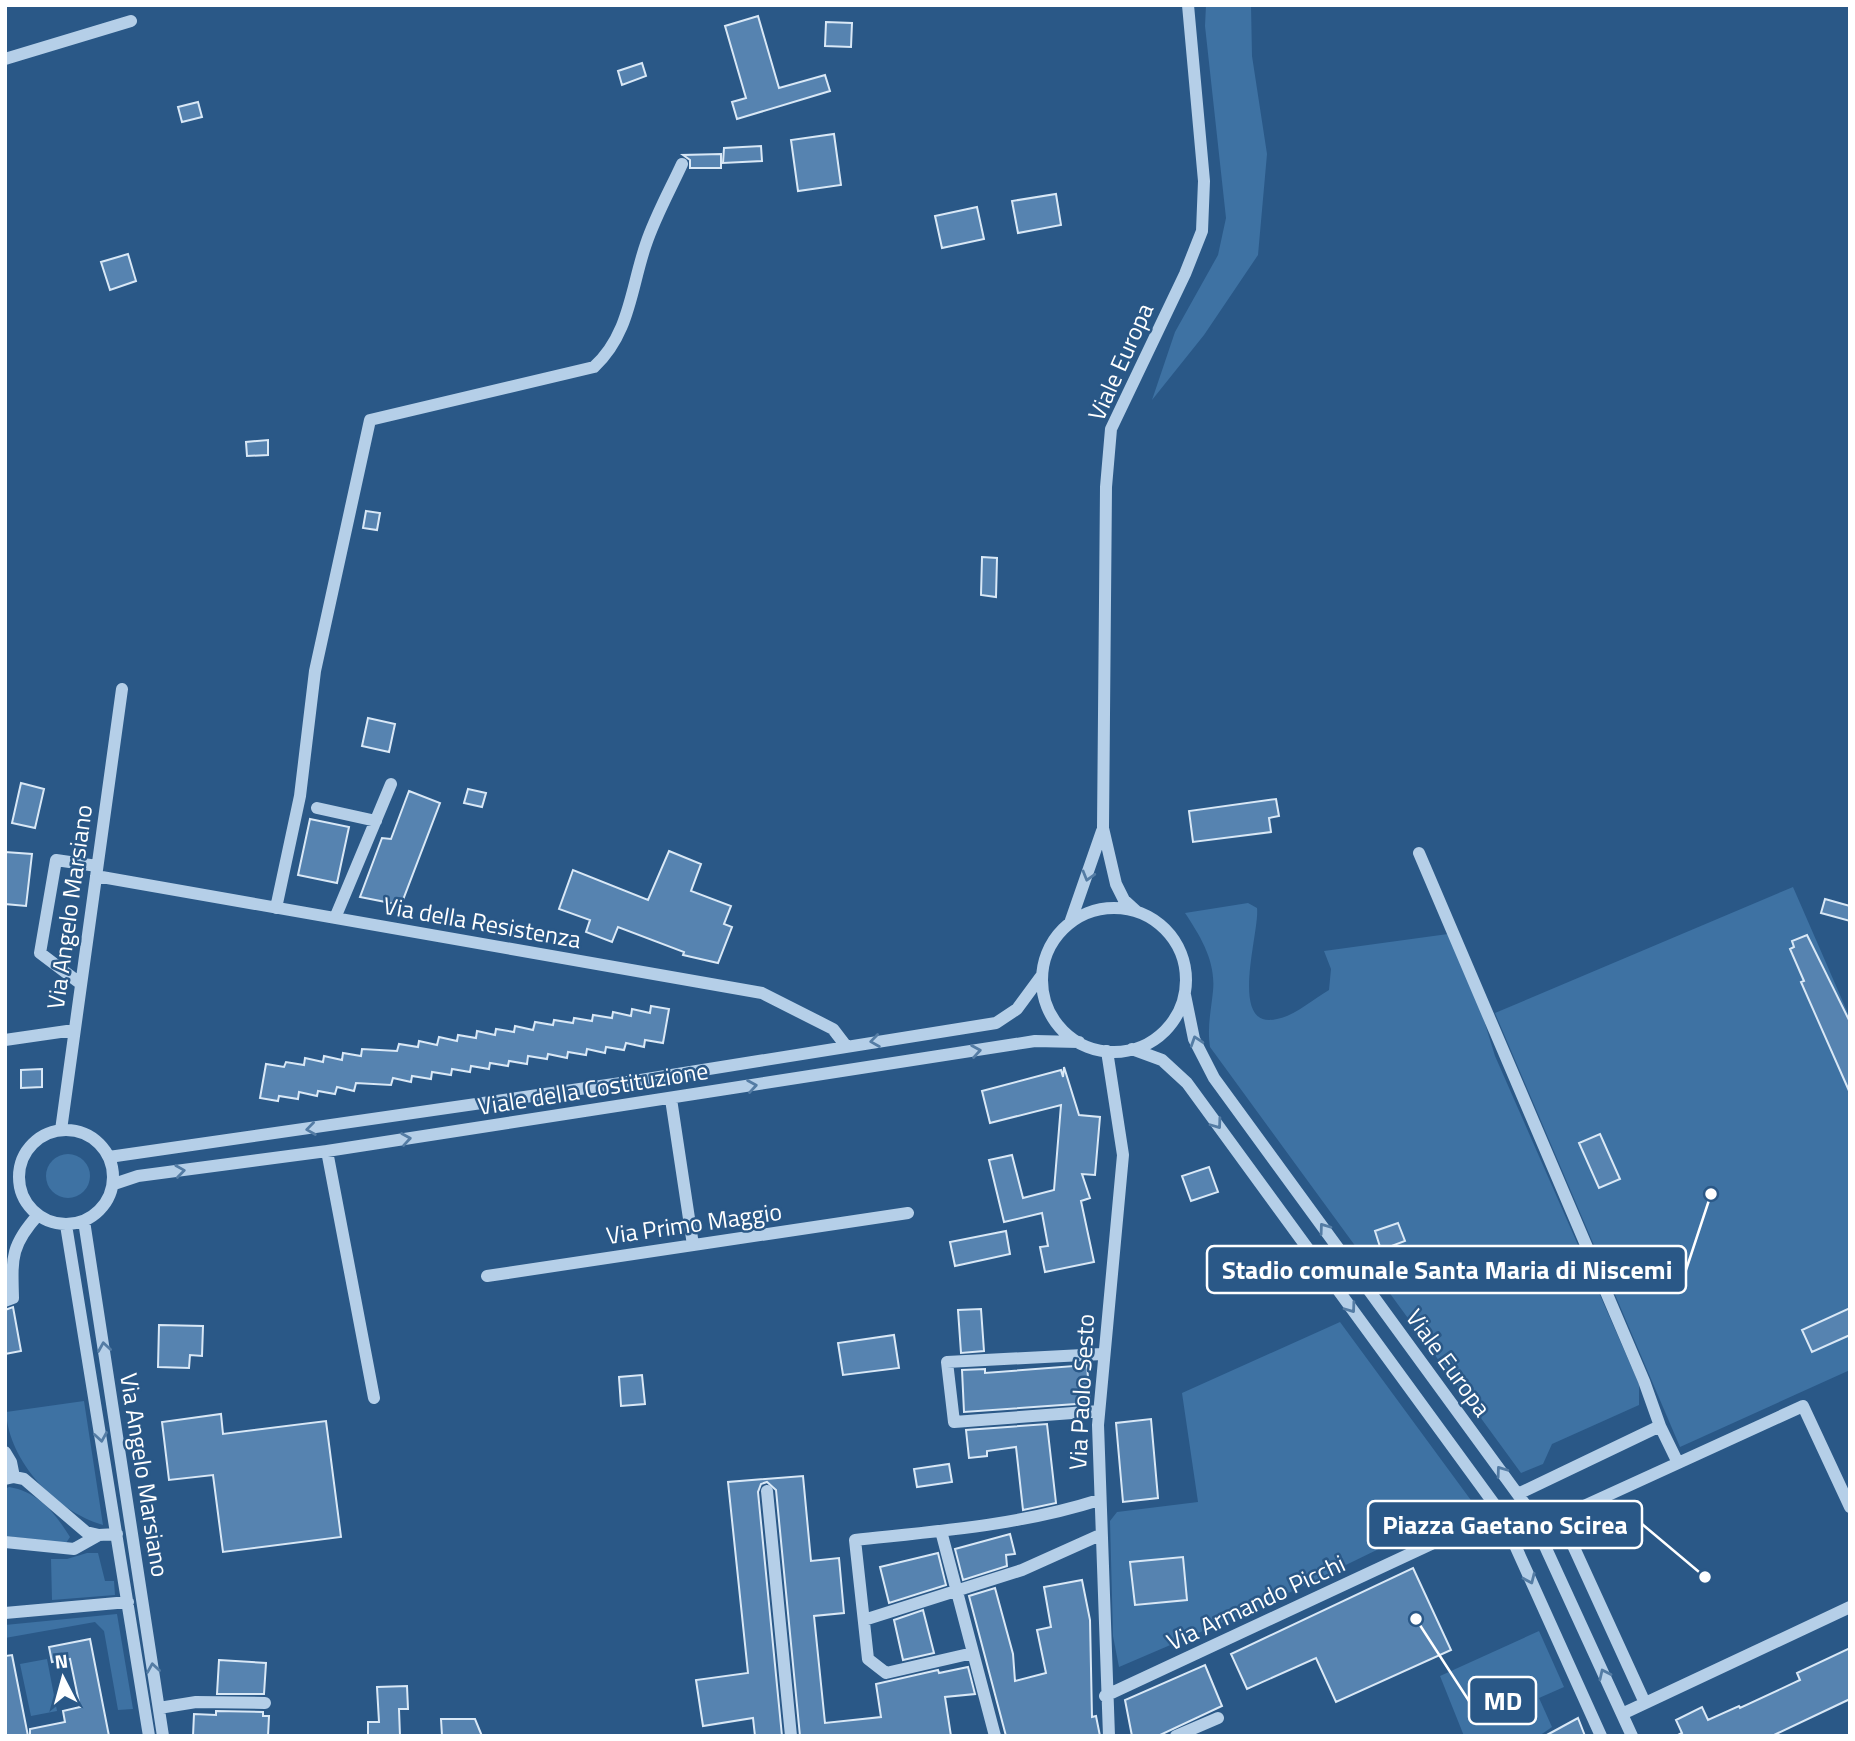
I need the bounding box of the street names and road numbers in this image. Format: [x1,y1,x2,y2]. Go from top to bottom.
street label: Viale Europa [1078,297,1162,426]
street label: Via Angelo Marsiano [37,802,101,1011]
street label: Via della Resistenza [380,887,584,957]
street label: Viale della Costituzione [475,1052,711,1124]
street label: Via Primo Maggio [604,1193,784,1253]
street label: Viale Europa [1397,1301,1500,1424]
street label: Via Paolo Sesto [1059,1313,1103,1471]
street label: Via Angelo Marsiano [111,1370,179,1579]
street label: Via Armando Picchi [1160,1545,1351,1659]

